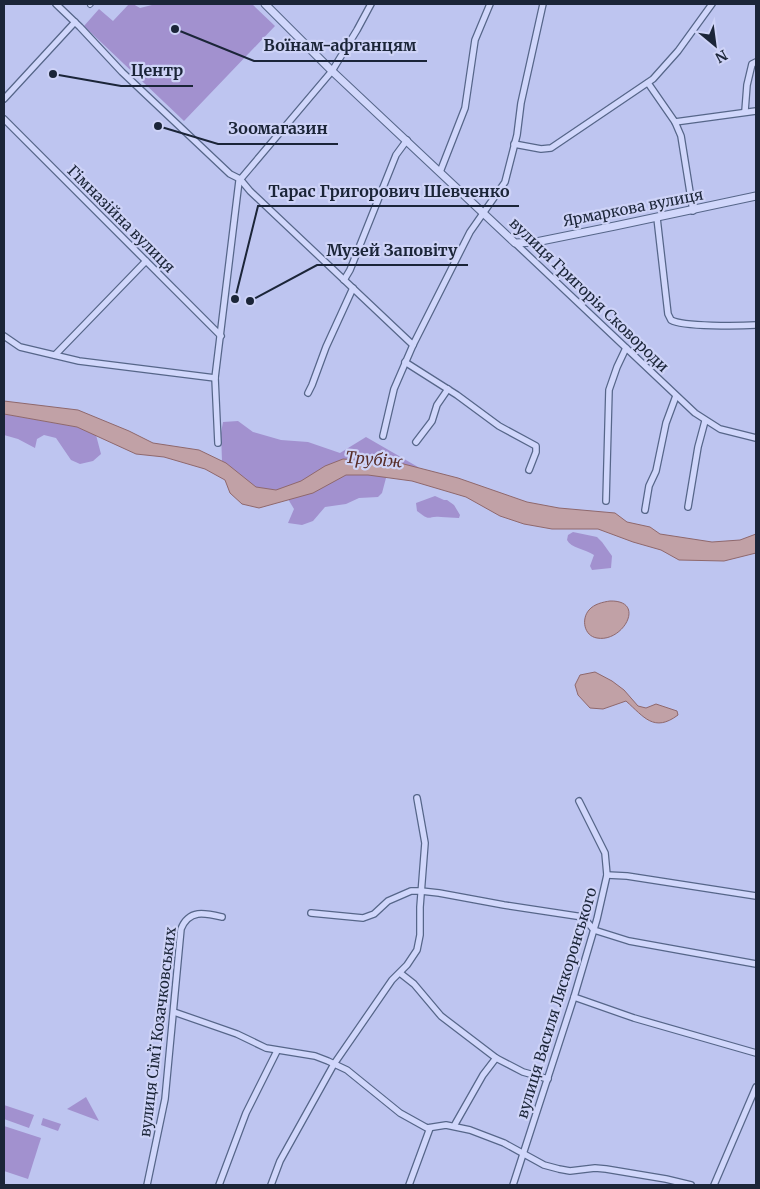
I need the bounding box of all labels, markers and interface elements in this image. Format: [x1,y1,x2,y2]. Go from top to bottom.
north arrow [690,20,740,70]
callout: Воїнам-афганцям [254,30,427,61]
text: Воїнам-афганцям [264,35,417,55]
text: N [712,46,731,67]
callout: Центр [121,55,193,86]
text: Центр [131,60,183,80]
callout: Зоомагазин [218,113,338,144]
text: Зоомагазин [228,118,328,138]
street label: Гімназійна вулиця [63,161,179,277]
callout: Тарас Григорович Шевченко [258,175,519,206]
text: Тарас Григорович Шевченко [268,181,510,201]
street label: Ярмаркова вулиця [561,185,705,230]
street label: вулиця Григорія Сковороди [506,214,673,376]
callout: Музей Заповіту [317,234,468,265]
text: Музей Заповіту [326,240,458,260]
water label: Трубіж [345,447,404,472]
street label: вулиця Василя Ляскоронського [512,885,601,1121]
street label: вулиця Сімʼї Козачковських [135,926,180,1138]

